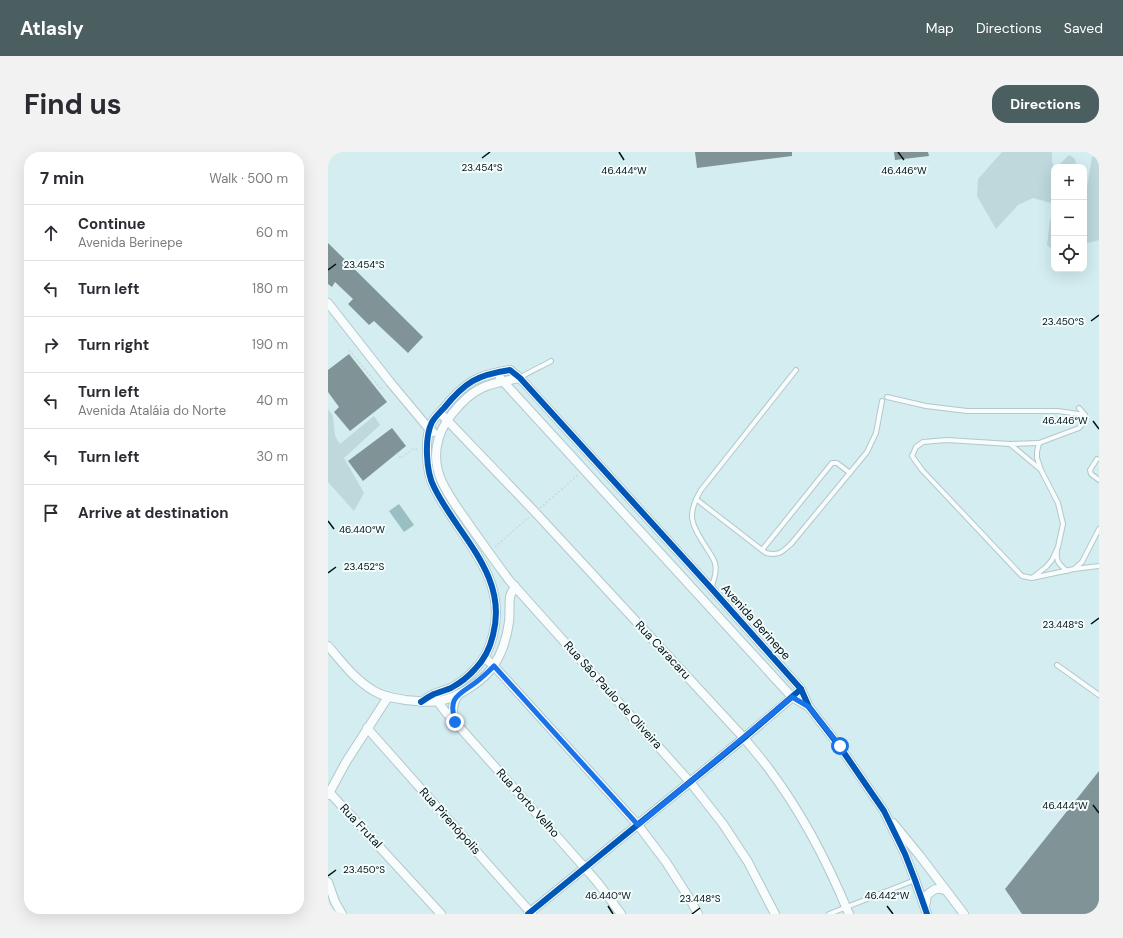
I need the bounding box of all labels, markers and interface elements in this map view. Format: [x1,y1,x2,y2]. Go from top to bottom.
text: Atlasly [20,16,84,41]
text: Map [926,19,954,37]
text: Directions [976,19,1042,37]
text: Saved [1064,19,1103,37]
button: Directions [992,85,1099,123]
text: Find us [24,86,122,123]
text: 23.454°S [461,161,503,174]
text: 46.444°W [601,164,647,177]
text: 46.446°W [881,164,927,177]
map controls [1051,164,1087,272]
button: + [1051,164,1087,200]
text: 7 min [40,167,84,189]
text: Walk · 500 m [209,170,288,187]
button: − [1051,200,1087,236]
text: Continue [78,214,146,234]
icon: ahead [40,222,62,244]
text: 60 m [256,224,288,241]
text: Avenida Berinepe [78,234,183,251]
button: locate [1051,236,1087,272]
text: 23.454°S [343,258,385,271]
icon: left [40,278,62,300]
text: Turn left [78,279,139,299]
text: 180 m [252,280,288,297]
text: 23.450°S [1042,315,1084,328]
icon: right [40,334,62,356]
text: Turn right [78,335,149,355]
text: 190 m [252,336,288,353]
text: Turn left [78,382,139,402]
icon: left [40,390,62,412]
text: 40 m [256,392,288,409]
text: Avenida Ataláia do Norte [78,402,226,419]
text: 46.446°W [1042,414,1088,427]
icon: left [40,446,62,468]
text: Turn left [78,447,139,467]
text: 30 m [256,448,288,465]
icon: arrive [40,502,62,524]
text: Arrive at destination [78,503,229,523]
text: 46.440°W [339,523,385,536]
text: 23.452°S [344,560,385,573]
street label: Avenida Berinepe [718,581,794,663]
street label: Rua Caracaru [632,617,694,683]
text: 23.448°S [1042,618,1084,631]
street label: Rua São Paulo de Oliveira [560,638,666,752]
route end [446,713,464,731]
route start [831,737,849,755]
street label: Rua Porto Velho [493,765,563,841]
street label: Rua Pirenópolis [416,784,484,858]
text: 46.444°W [1042,799,1088,812]
street label: Rua Frutal [336,800,386,852]
text: 23.450°S [343,863,385,876]
text: 46.440°W [585,889,631,902]
text: 46.442°W [865,889,910,902]
text: 23.448°S [679,892,721,905]

